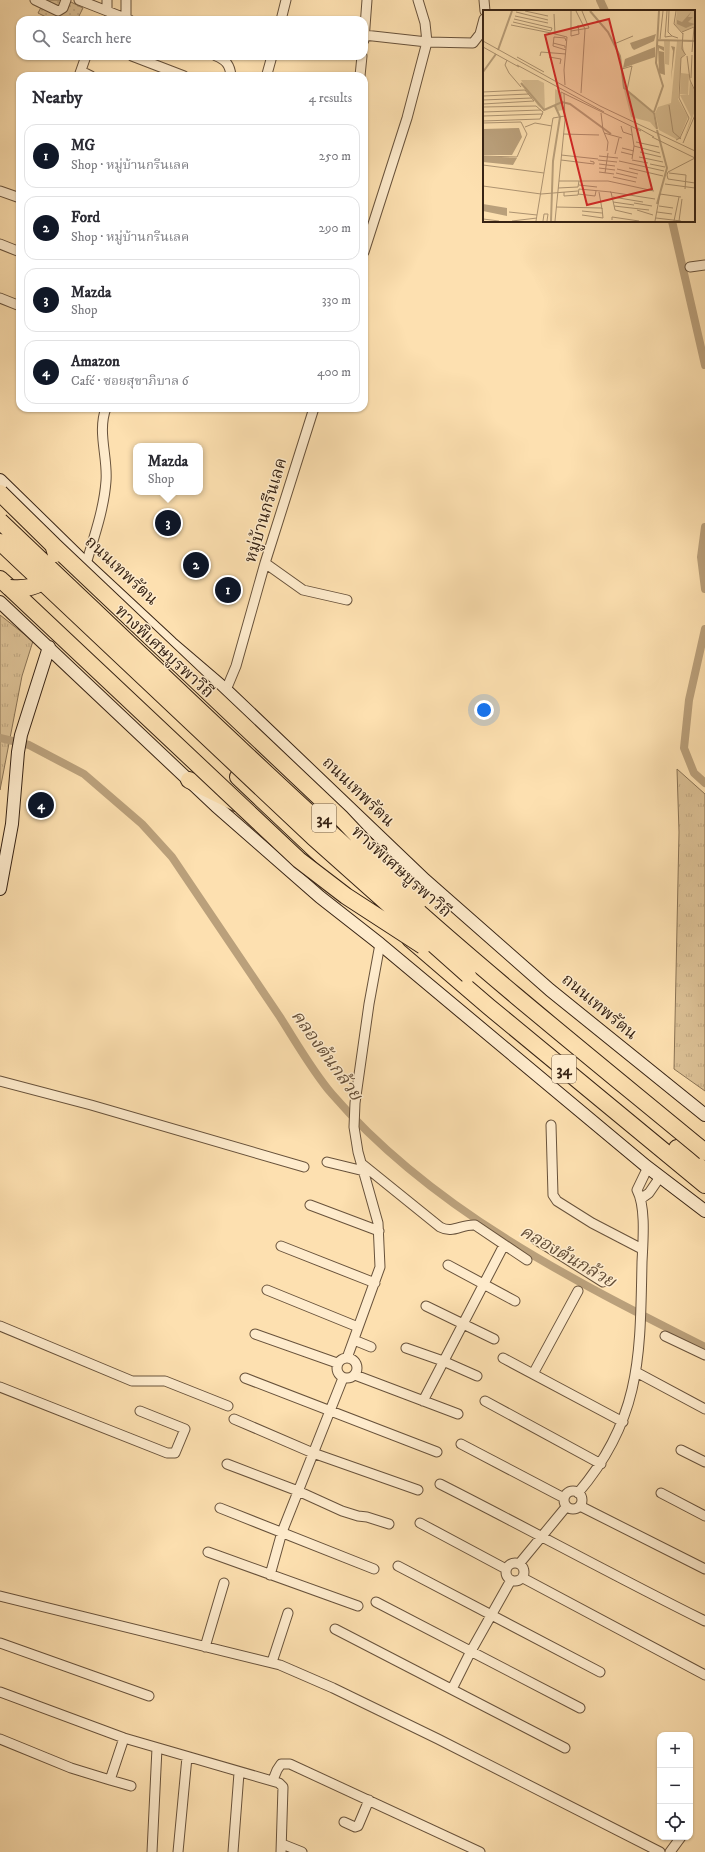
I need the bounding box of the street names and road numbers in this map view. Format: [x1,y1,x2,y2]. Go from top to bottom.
street label: หมู่บ้านกรีนเลค [240,455,292,566]
street label: ถนนเทพรัตน [80,531,163,610]
street label: ทางพิเศษบูรพาวิถี [110,600,219,703]
street label: ถนนเทพรัตน [317,752,399,832]
road number: 34 [312,804,336,832]
street label: ทางพิเศษบูรพาวิถี [347,821,456,923]
street label: ถนนเทพรัตน [557,969,642,1045]
road number: 34 [552,1055,576,1083]

